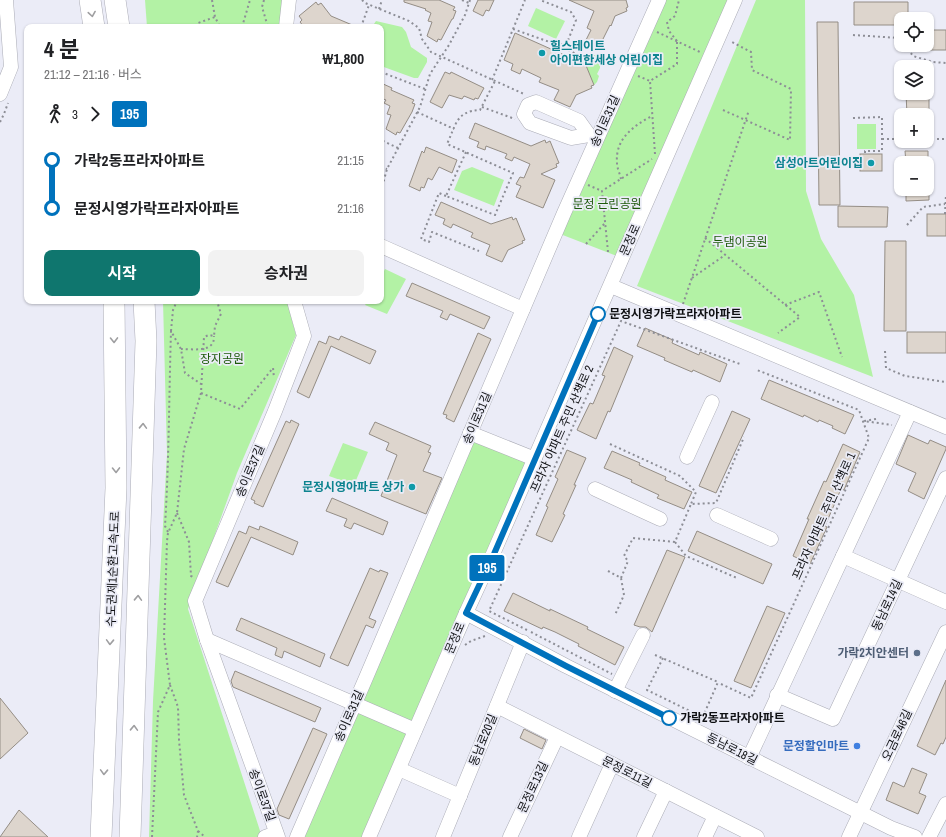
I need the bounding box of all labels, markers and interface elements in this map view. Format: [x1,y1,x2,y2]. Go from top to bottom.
one-way arrow [87,10,96,17]
map controls [894,12,934,196]
button: locate [894,12,934,52]
text: 4 분 [44,34,79,64]
place label: 힐스테이트 아이편한세상 어린이집 [550,38,663,68]
text: ₩1,800 [323,48,364,69]
marker: 힐스테이트 아이편한세상 어린이집 [537,48,547,58]
button: layers [894,60,934,100]
text: 21:12 – 21:16 · 버스 [44,66,142,83]
street label: 송이로31길 [586,93,624,149]
icon: walk [44,103,66,125]
icon: forward [84,103,106,125]
text: 195 [120,105,139,123]
text: 3 [72,106,78,123]
button: + [894,108,934,148]
text: 가락2동프라자아파트 [74,150,205,171]
text: 21:15 [337,152,364,169]
place label: 삼성아트어린이집 [775,155,863,171]
button: − [894,156,934,196]
marker: 삼성아트어린이집 [866,158,876,168]
park label: 문정 근린공원 [573,196,641,212]
text: 문정시영가락프라자아파트 [74,198,240,219]
text: 21:16 [337,200,364,217]
street label: 문정로 [616,222,644,258]
park label: 두댐이공원 [712,234,768,250]
button: 시작 [44,250,200,296]
button: 승차권 [208,250,364,296]
marker: 문정시영가락프라자아파트 [590,306,606,322]
place label: 문정시영가락프라자아파트 [609,306,741,322]
one-way arrow [110,337,118,343]
park label: 장지공원 [200,351,244,367]
street label: 프라자 아파트 주민 산책로 2 [527,363,597,495]
street label: 송이로31길 [459,390,495,446]
one-way arrow [139,423,147,429]
street label: 송이로37길 [232,443,268,499]
street label: 프라자 아파트 주민 산책로 1 [789,449,860,582]
one-way arrow [112,467,120,473]
place label: 문정시영아파트 상가 [302,479,404,495]
marker: 문정시영아파트 상가 [407,482,417,492]
street label: 수도권제1순환고속도로 [103,511,123,627]
line badge: 195 [464,555,510,581]
text: 195 [477,559,497,577]
street label: 동남로14길 [868,577,906,633]
one-way arrow [134,595,142,601]
street label: 문정로 [441,620,469,656]
one-way arrow [105,639,114,645]
place label: 가락2치안센터 [837,645,909,661]
marker: 가락2치안센터 [912,648,922,658]
street label: 송이로31길 [330,688,368,744]
street label: 오금로46길 [878,707,916,763]
marker: 가락2동프라자아파트 [661,710,677,726]
place label: 가락2동프라자아파트 [680,710,785,726]
street label: 동남로20길 [465,711,501,769]
one-way arrow [129,725,138,731]
street label: 동남로18길 [704,729,760,769]
place label: 문정할인마트 [783,738,849,754]
marker: 문정할인마트 [852,741,862,751]
street label: 문정로11길 [599,753,655,791]
street label: 문정로13길 [514,759,552,815]
street label: 송이로37길 [245,766,279,824]
one-way arrow [100,769,108,775]

